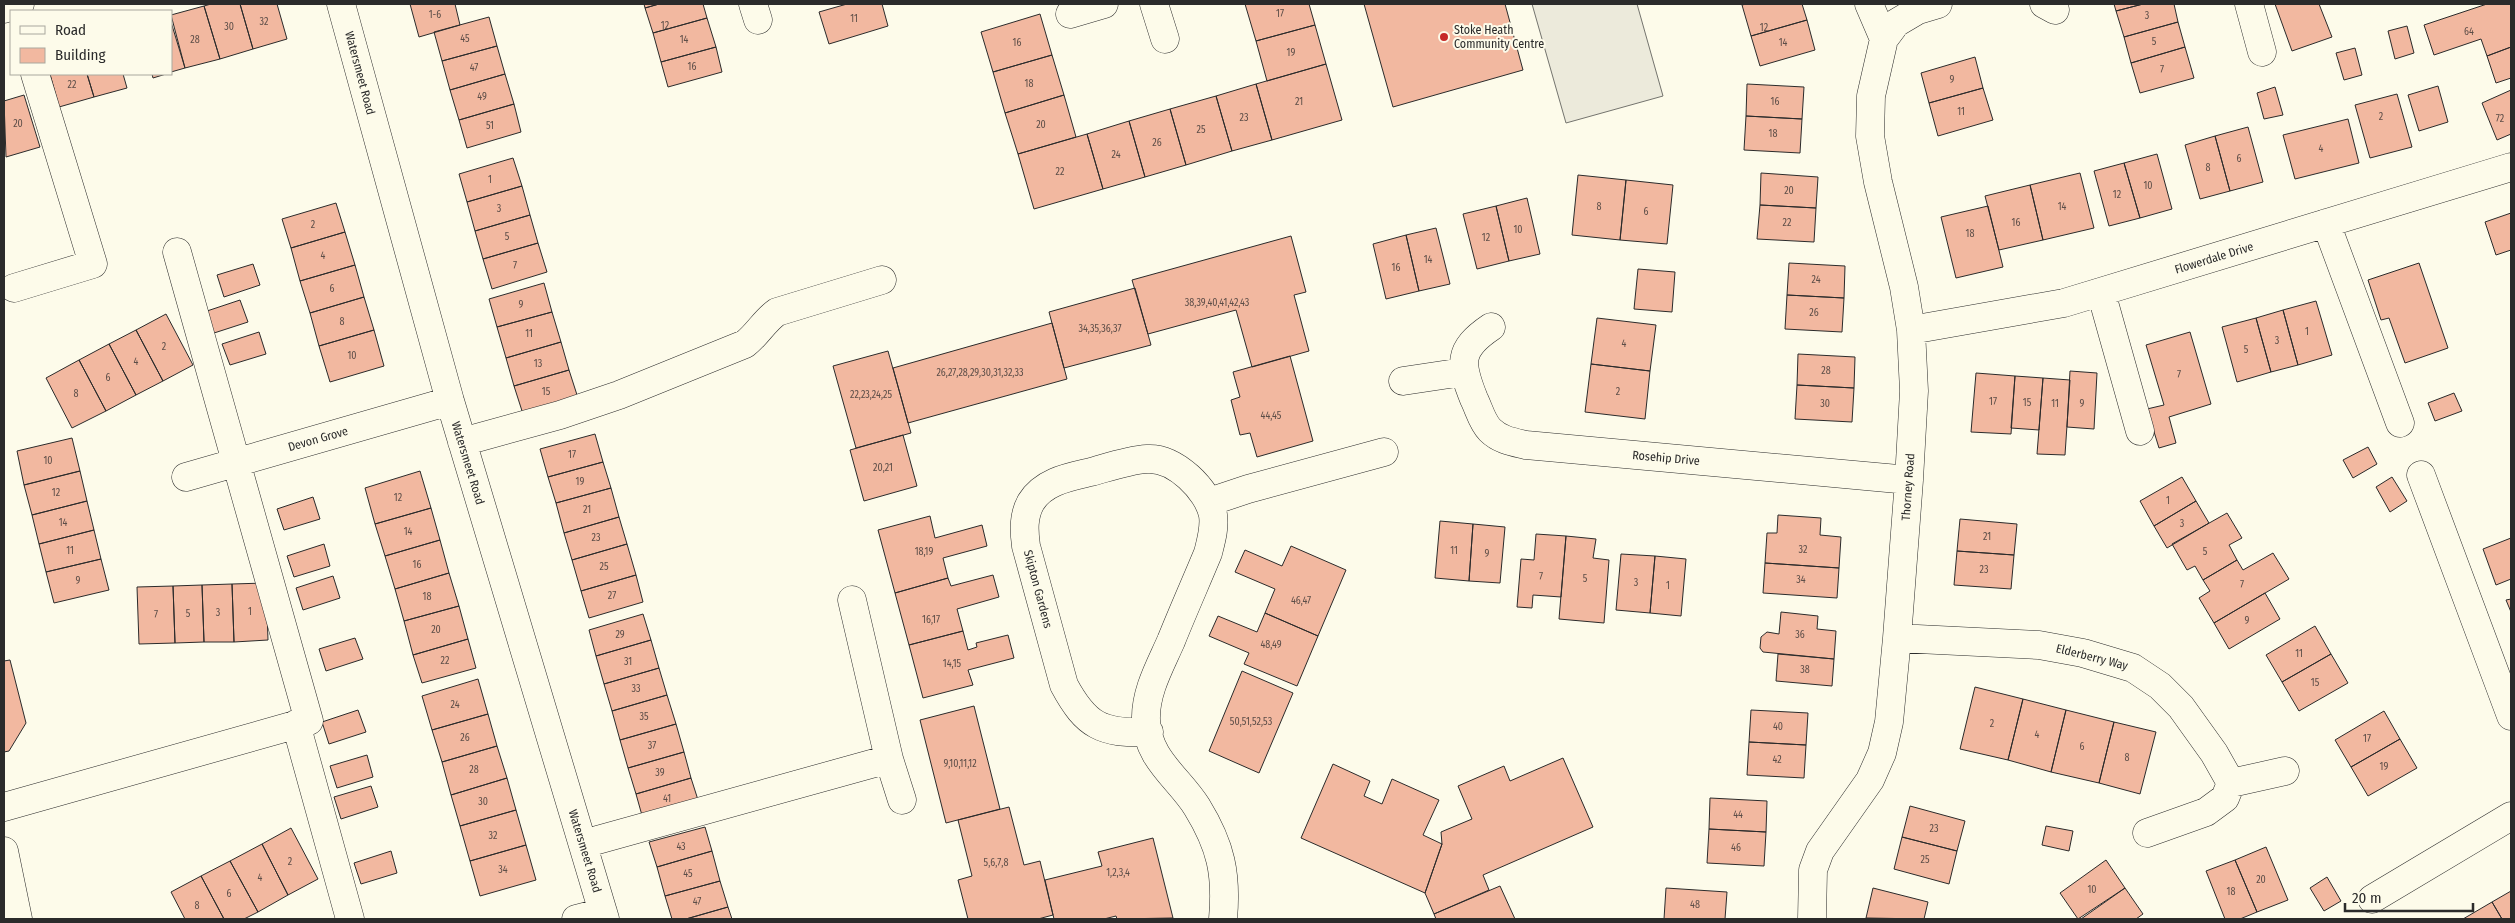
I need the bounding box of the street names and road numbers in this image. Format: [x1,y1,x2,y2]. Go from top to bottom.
street label: Watersmeet Road [342,30,378,116]
street label: Flowerdale Drive [2173,239,2255,277]
street label: Watersmeet Road [449,420,487,506]
street label: Devon Grove [286,424,350,454]
street label: Rosehip Drive [1632,448,1700,468]
street label: Thorney Road [1899,453,1917,521]
street label: Skipton Gardens [1021,548,1055,630]
street label: Elderberry Way [2055,641,2130,673]
street label: Watersmeet Road [566,808,604,894]

